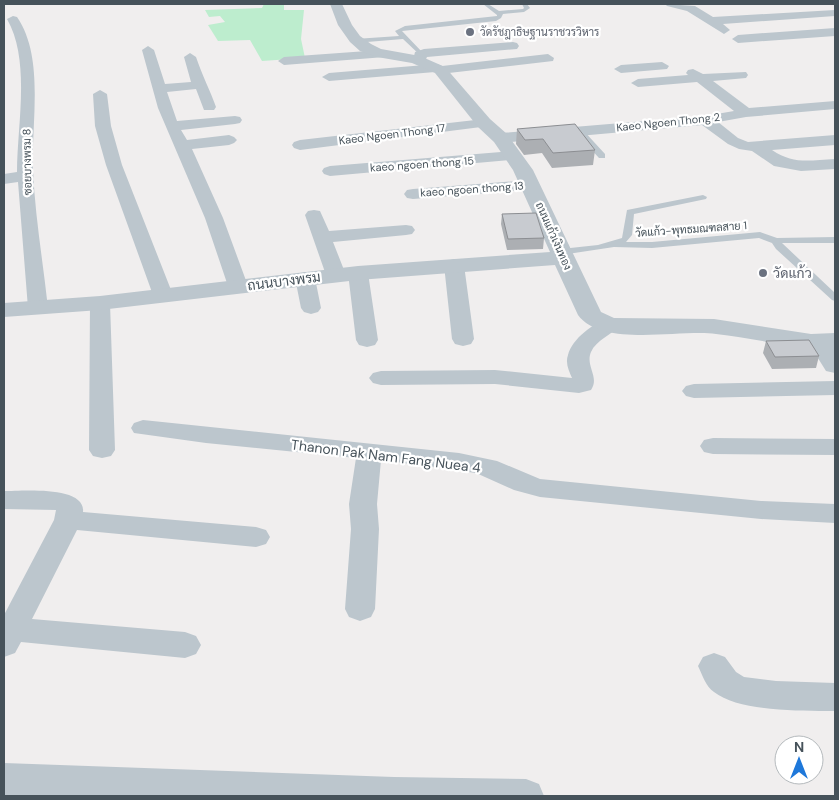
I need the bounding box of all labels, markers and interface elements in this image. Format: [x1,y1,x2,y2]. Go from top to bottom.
place label: วัดรัชฎาธิษฐานราชวรวิหาร [480,25,599,40]
marker: วัดรัชฎาธิษฐานราชวรวิหาร [464,26,476,38]
street label: Kaeo Ngoen Thong 2 [615,110,721,134]
street label: Kaeo Ngoen Thong 17 [338,121,446,147]
street label: ซอยบางพรม 8 [19,129,35,195]
street label: kaeo ngoen thong 15 [370,153,475,175]
street label: kaeo ngoen thong 13 [420,178,524,200]
street label: ถนนแก้วเงินทอง [533,200,575,272]
street label: วัดแก้ว-พุทธมณฑลสาย 1 [635,218,747,242]
place label: วัดแก้ว [773,264,812,282]
marker: วัดแก้ว [757,267,769,279]
street label: ถนนบางพรม [246,268,322,294]
street label: Thanon Pak Nam Fang Nuea 4 [290,435,482,477]
north arrow [774,735,824,785]
text: N [794,738,804,756]

